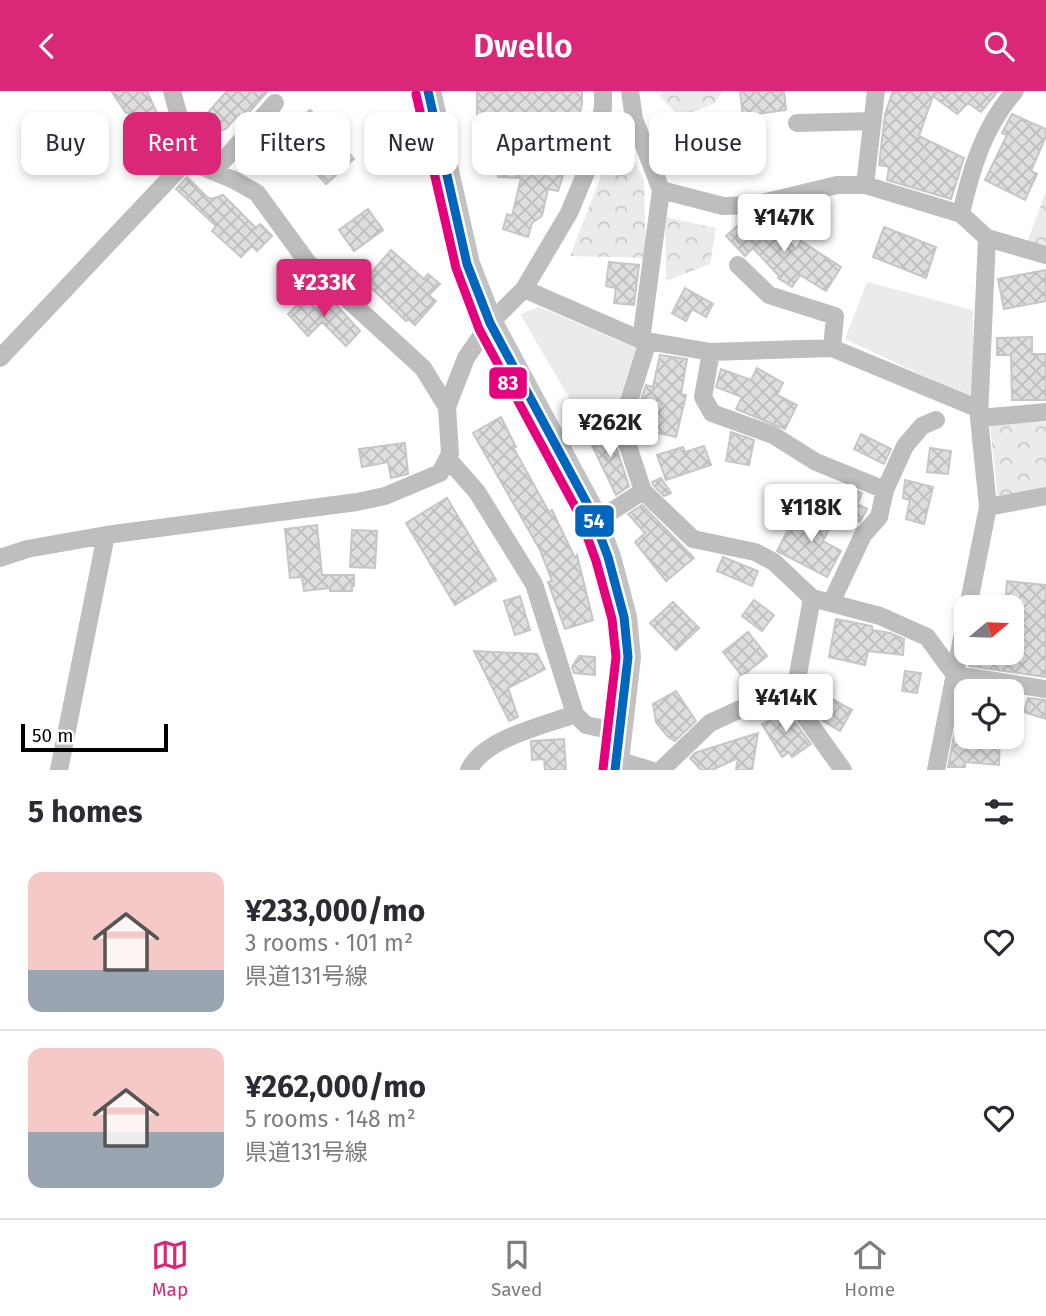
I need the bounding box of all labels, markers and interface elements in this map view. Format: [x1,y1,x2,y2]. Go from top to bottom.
icon: back [28,27,66,65]
text: Dwello [473,27,573,65]
icon: search [980,27,1018,65]
chip: Buy [21,112,109,175]
chip: Rent [123,112,221,175]
chip: Filters [235,112,350,175]
chip: New [364,112,458,175]
chip: Apartment [472,112,635,175]
chip: House [649,112,766,175]
pin: ¥147K [735,195,833,254]
text: ¥147K [754,203,814,231]
pin: ¥233K [275,259,373,319]
text: ¥233K [293,268,355,296]
line badge: 83 [488,366,528,400]
text: 83 [498,372,519,395]
pin: ¥262K [561,399,659,459]
text: ¥262K [578,408,642,436]
pin: ¥118K [762,484,860,544]
text: ¥118K [780,493,842,521]
line badge: 54 [574,504,615,538]
text: 54 [584,510,605,533]
north arrow [954,595,1024,665]
map controls [954,595,1024,749]
pin: ¥414K [737,675,835,734]
button: locate [954,679,1024,749]
text: ¥414K [755,683,817,711]
scale bar [21,721,168,753]
text: 50 m [32,724,73,747]
icon: filters [980,793,1018,831]
text: 5 homes [28,794,142,830]
text: ¥233,000/mo [245,893,425,929]
icon: home [84,900,168,984]
icon: heart [980,923,1018,961]
text: 3 rooms · 101 m² [245,929,413,957]
text: 県道131号線 [245,962,368,990]
text: ¥262,000/mo [245,1069,426,1105]
icon: home [84,1076,168,1160]
icon: heart [980,1099,1018,1137]
text: 5 rooms · 148 m² [245,1105,416,1133]
text: 県道131号線 [245,1138,368,1166]
tab: Map [151,1236,189,1301]
tab: Saved [491,1236,542,1301]
tab: Home [844,1236,895,1301]

